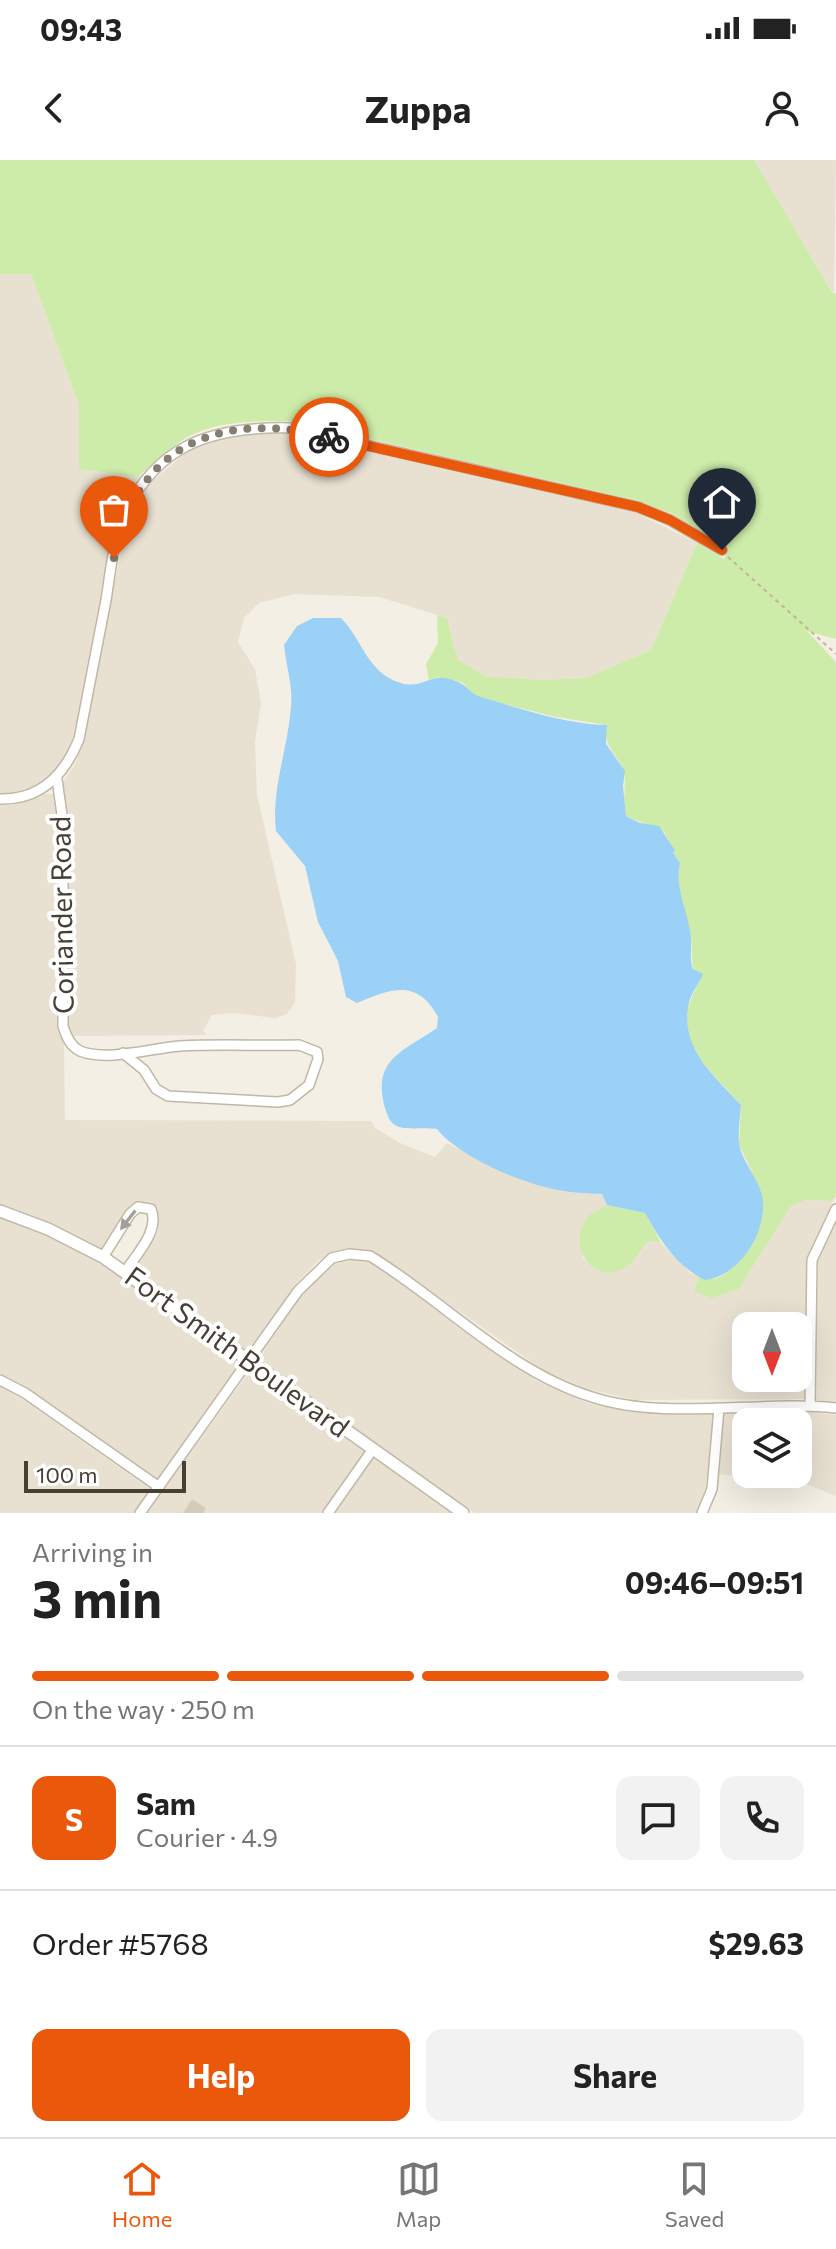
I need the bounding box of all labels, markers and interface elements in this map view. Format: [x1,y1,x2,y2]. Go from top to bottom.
text: 09:43 [40,10,122,47]
icon: back [32,86,76,130]
text: Zuppa [365,86,471,130]
icon: person [760,86,804,130]
courier [289,397,369,477]
icon: bike [307,415,351,459]
pin [688,468,756,550]
pin [80,476,148,558]
icon: home [700,480,744,524]
icon: bag [92,488,136,532]
street label: Coriander Road [42,816,80,1014]
one-way arrow [120,1210,136,1230]
street label: Fort Smith Boulevard [119,1258,356,1444]
north arrow [732,1312,812,1392]
map controls [732,1312,812,1488]
button: layers [732,1408,812,1488]
scale bar [24,1457,186,1493]
text: 100 m [36,1461,98,1488]
text: Arriving in [32,1536,153,1567]
text: 09:46–09:51 [625,1563,804,1600]
text: 3 min [32,1565,162,1629]
text: On the way · 250 m [32,1693,255,1724]
button: chat [616,1776,700,1860]
button: phone [720,1776,804,1860]
text: Sam [136,1784,196,1821]
text: S [65,1800,83,1837]
text: Courier · 4.9 [136,1821,278,1852]
text: Order #5768 [32,1924,209,1961]
text: $29.63 [708,1924,804,1961]
button: Help [32,2029,410,2121]
button: Share [426,2029,804,2121]
tab: Home [112,2157,172,2232]
tab: Map [396,2157,441,2232]
tab: Saved [665,2157,724,2232]

